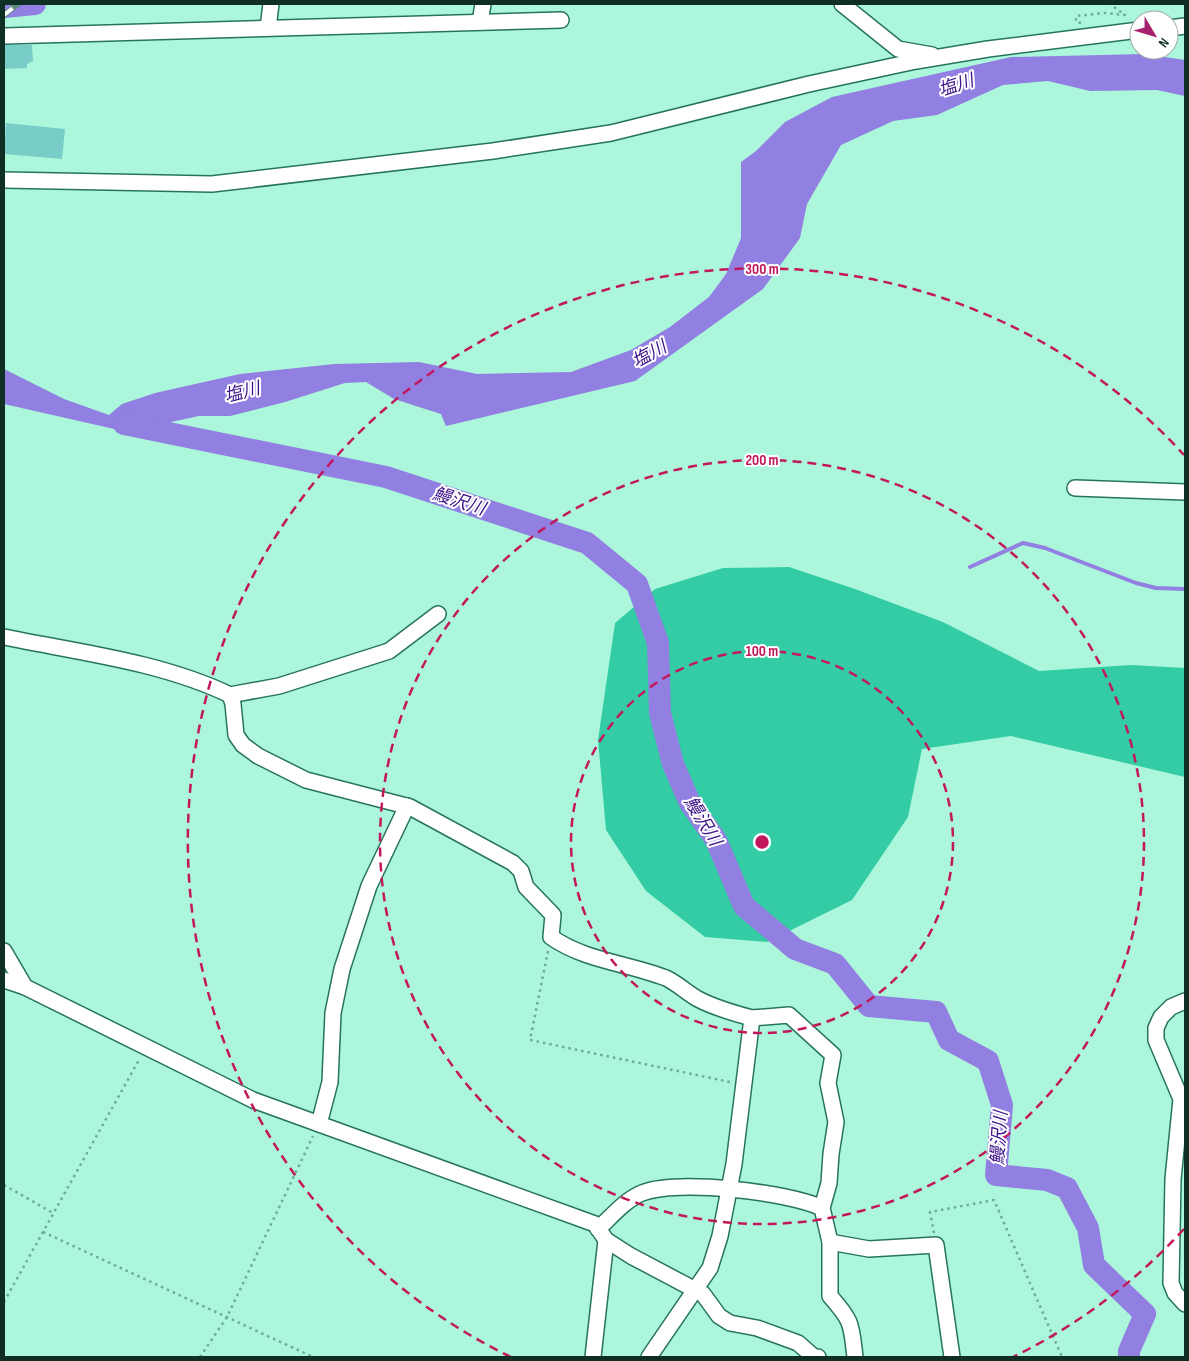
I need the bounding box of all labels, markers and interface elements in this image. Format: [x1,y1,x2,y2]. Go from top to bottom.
north arrow [1129,10,1179,60]
text: N [1155,35,1173,51]
water label: 塩川 [936,69,978,101]
text: 300 m [745,260,779,279]
water label: 塩川 [628,336,672,372]
water label: 塩川 [222,377,264,407]
text: 200 m [745,451,779,470]
water label: 鰻沢川 [430,483,490,520]
text: 100 m [746,642,778,661]
water label: 鰻沢川 [680,793,727,852]
centre of rings [753,833,771,851]
water label: 鰻沢川 [987,1108,1012,1166]

